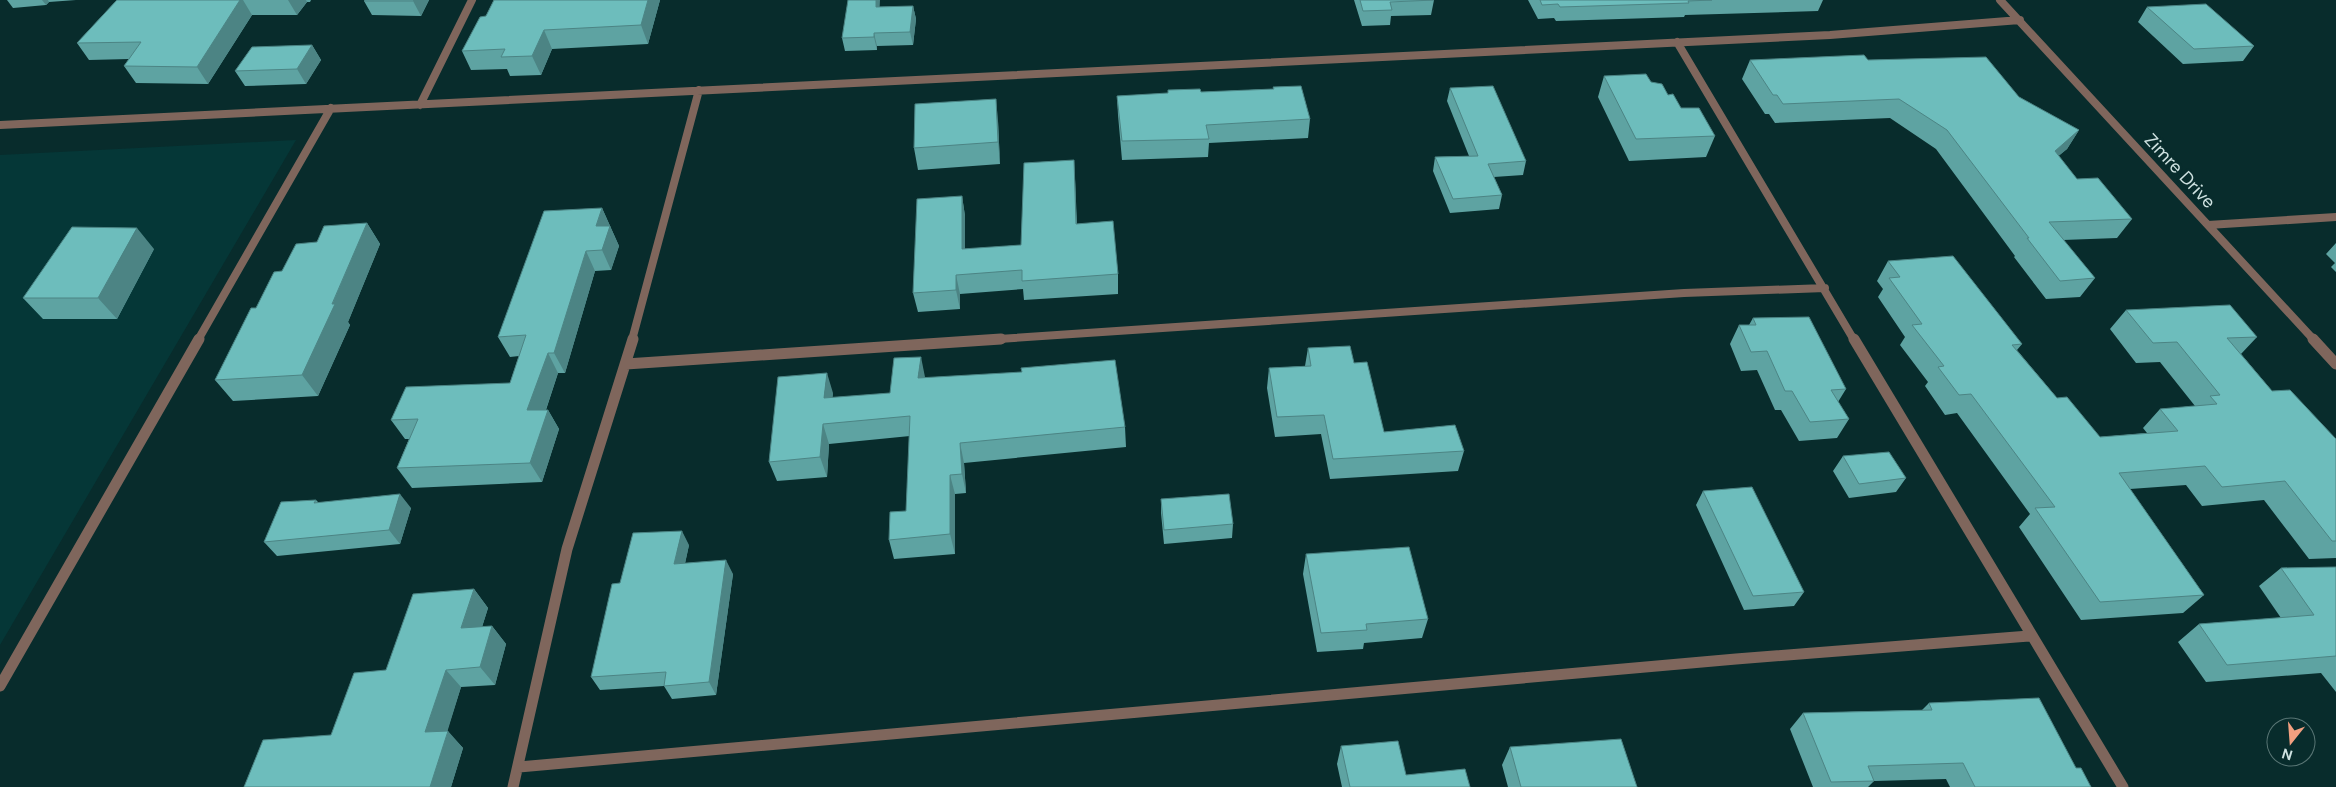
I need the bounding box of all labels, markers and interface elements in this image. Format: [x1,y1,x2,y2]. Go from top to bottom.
street label: Zimre Drive [2139,128,2221,214]
north arrow [2266,717,2316,767]
text: N [2280,744,2295,765]

